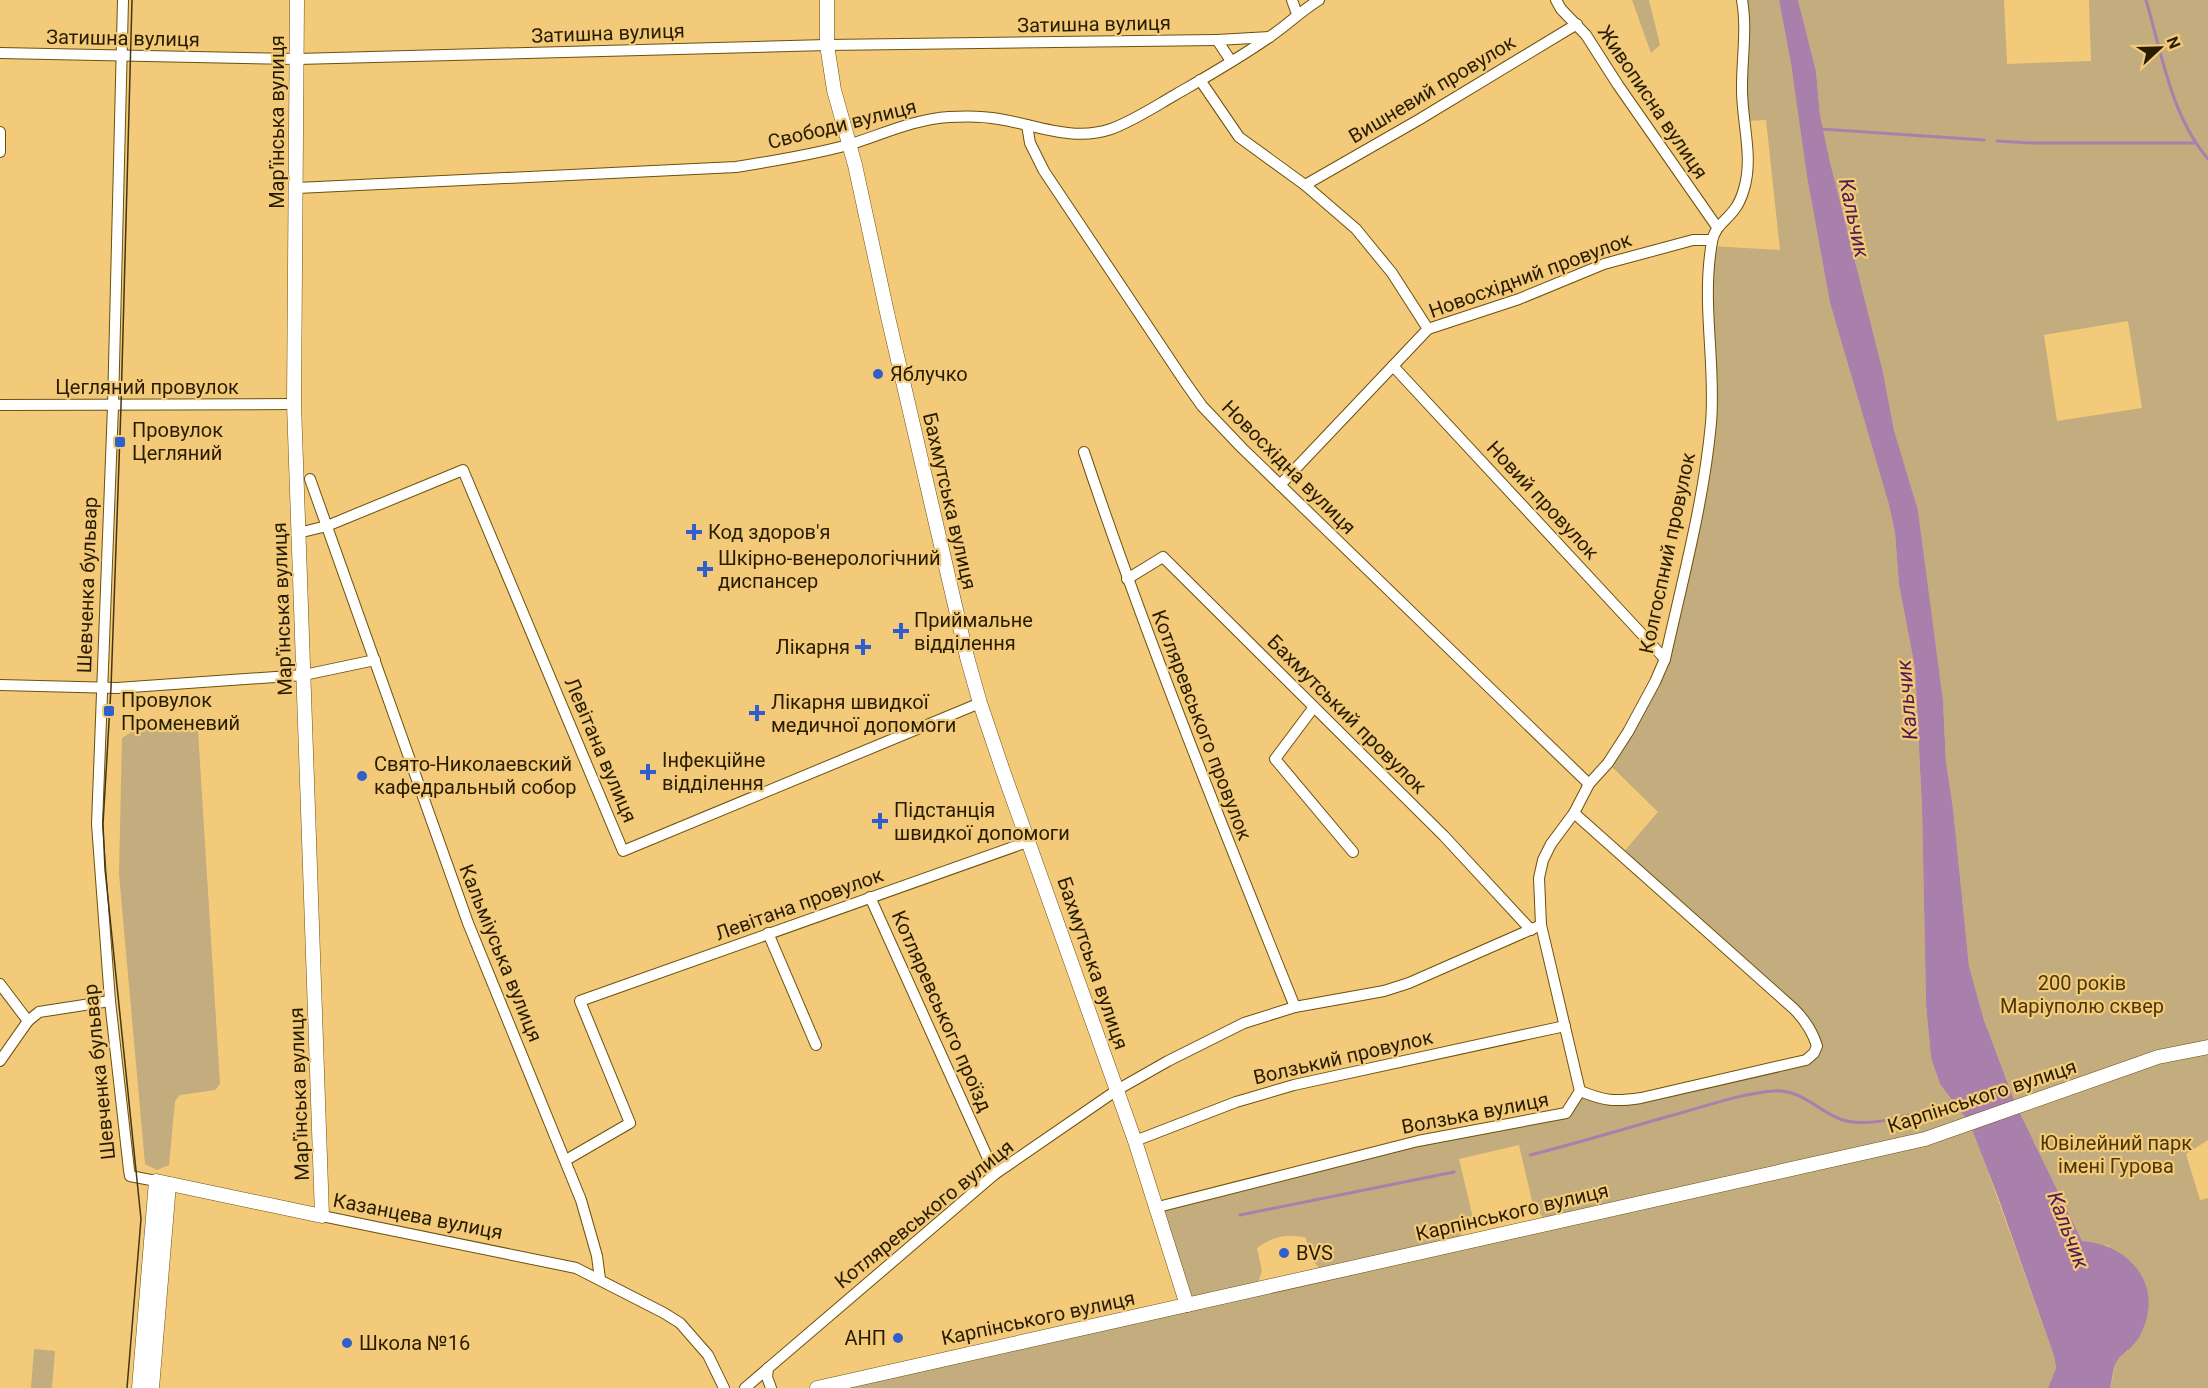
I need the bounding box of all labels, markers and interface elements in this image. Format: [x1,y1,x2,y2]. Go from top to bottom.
street label: Затишна вулиця [1017,11,1171,37]
street label: Затишна вулиця [531,18,685,48]
north arrow [2130,18,2190,78]
street label: Живописна вулиця [1593,21,1713,183]
street label: Затишна вулиця [46,25,200,51]
street label: Вишневий провулок [1344,30,1520,148]
text: N [2163,34,2184,51]
street label: Мар'їнська вулиця [265,35,289,209]
street label: Свободи вулиця [765,94,919,154]
water label: Кальчик [1834,176,1874,261]
street label: Новосхідний провулок [1425,227,1635,323]
place label: Яблучко [890,362,968,386]
marker: Яблучко [871,367,885,381]
street label: Цегляний провулок [55,375,239,399]
street label: Новосхідна вулиця [1217,395,1361,539]
street label: Бахмутська вулиця [918,410,982,592]
place label: Провулок Цегляний [132,418,223,465]
marker: Провулок Цегляний [113,435,127,449]
street label: Новий провулок [1482,436,1604,564]
street label: Колгоспний провулок [1634,450,1700,656]
street label: Шевченка бульвар [72,496,102,674]
place label: Код здоров'я [708,520,830,544]
street label: Мар'їнська вулиця [267,522,297,696]
marker: Код здоров'я [685,523,703,541]
place label: Шкірно-венерологічний диспансер [718,546,941,593]
marker: Шкірно-венерологічний диспансер [696,560,714,578]
street label: Котляревського провулок [1147,606,1257,844]
place label: Приймальне відділення [914,608,1033,655]
marker: Приймальне відділення [892,622,910,640]
street label: Бахмутський провулок [1262,629,1432,799]
place label: Лікарня [776,635,850,659]
marker: Лікарня [854,638,872,656]
water label: Кальчик [1891,658,1922,741]
street label: Левітана вулиця [560,674,642,826]
place label: Провулок Променевий [121,688,240,735]
place label: Лікарня швидкої медичної допомоги [771,690,956,737]
marker: Провулок Променевий [102,704,116,718]
marker: Лікарня швидкої медичної допомоги [748,704,766,722]
place label: Інфекційне відділення [662,748,765,795]
place label: Свято-Николаевский кафедральный собор [374,752,577,799]
marker: Інфекційне відділення [639,763,657,781]
marker: Свято-Николаевский кафедральный собор [355,769,369,783]
place label: Підстанція швидкої допомоги [894,798,1070,845]
marker: Підстанція швидкої допомоги [871,812,889,830]
street label: Кальміуська вулиця [454,861,548,1045]
street label: Левітана провулок [712,862,887,946]
street label: Бахмутська вулиця [1052,874,1134,1052]
street label: Котляревського проїзд [887,907,997,1115]
park label: 200 років Маріуполю сквер [2000,971,2164,1018]
street label: Шевченка бульвар [78,983,120,1161]
street label: Мар'їнська вулиця [284,1007,314,1181]
street label: Волзький провулок [1251,1025,1435,1089]
street label: Карпінського вулиця [1884,1054,2080,1138]
street label: Волзька вулиця [1399,1087,1551,1139]
park label: Ювілейний парк імені Гурова [2040,1131,2192,1178]
street label: Котляревського вулиця [830,1135,1018,1293]
street label: Карпінського вулиця [1413,1178,1611,1246]
street label: Казанцева вулиця [331,1188,505,1244]
water label: Кальчик [2042,1188,2094,1273]
place label: BVS [1296,1241,1333,1265]
marker: BVS [1277,1246,1291,1260]
street label: Карпінського вулиця [939,1286,1137,1350]
place label: АНП [844,1326,886,1350]
place label: Школа №16 [359,1331,470,1355]
marker: АНП [891,1331,905,1345]
marker: Школа №16 [340,1336,354,1350]

